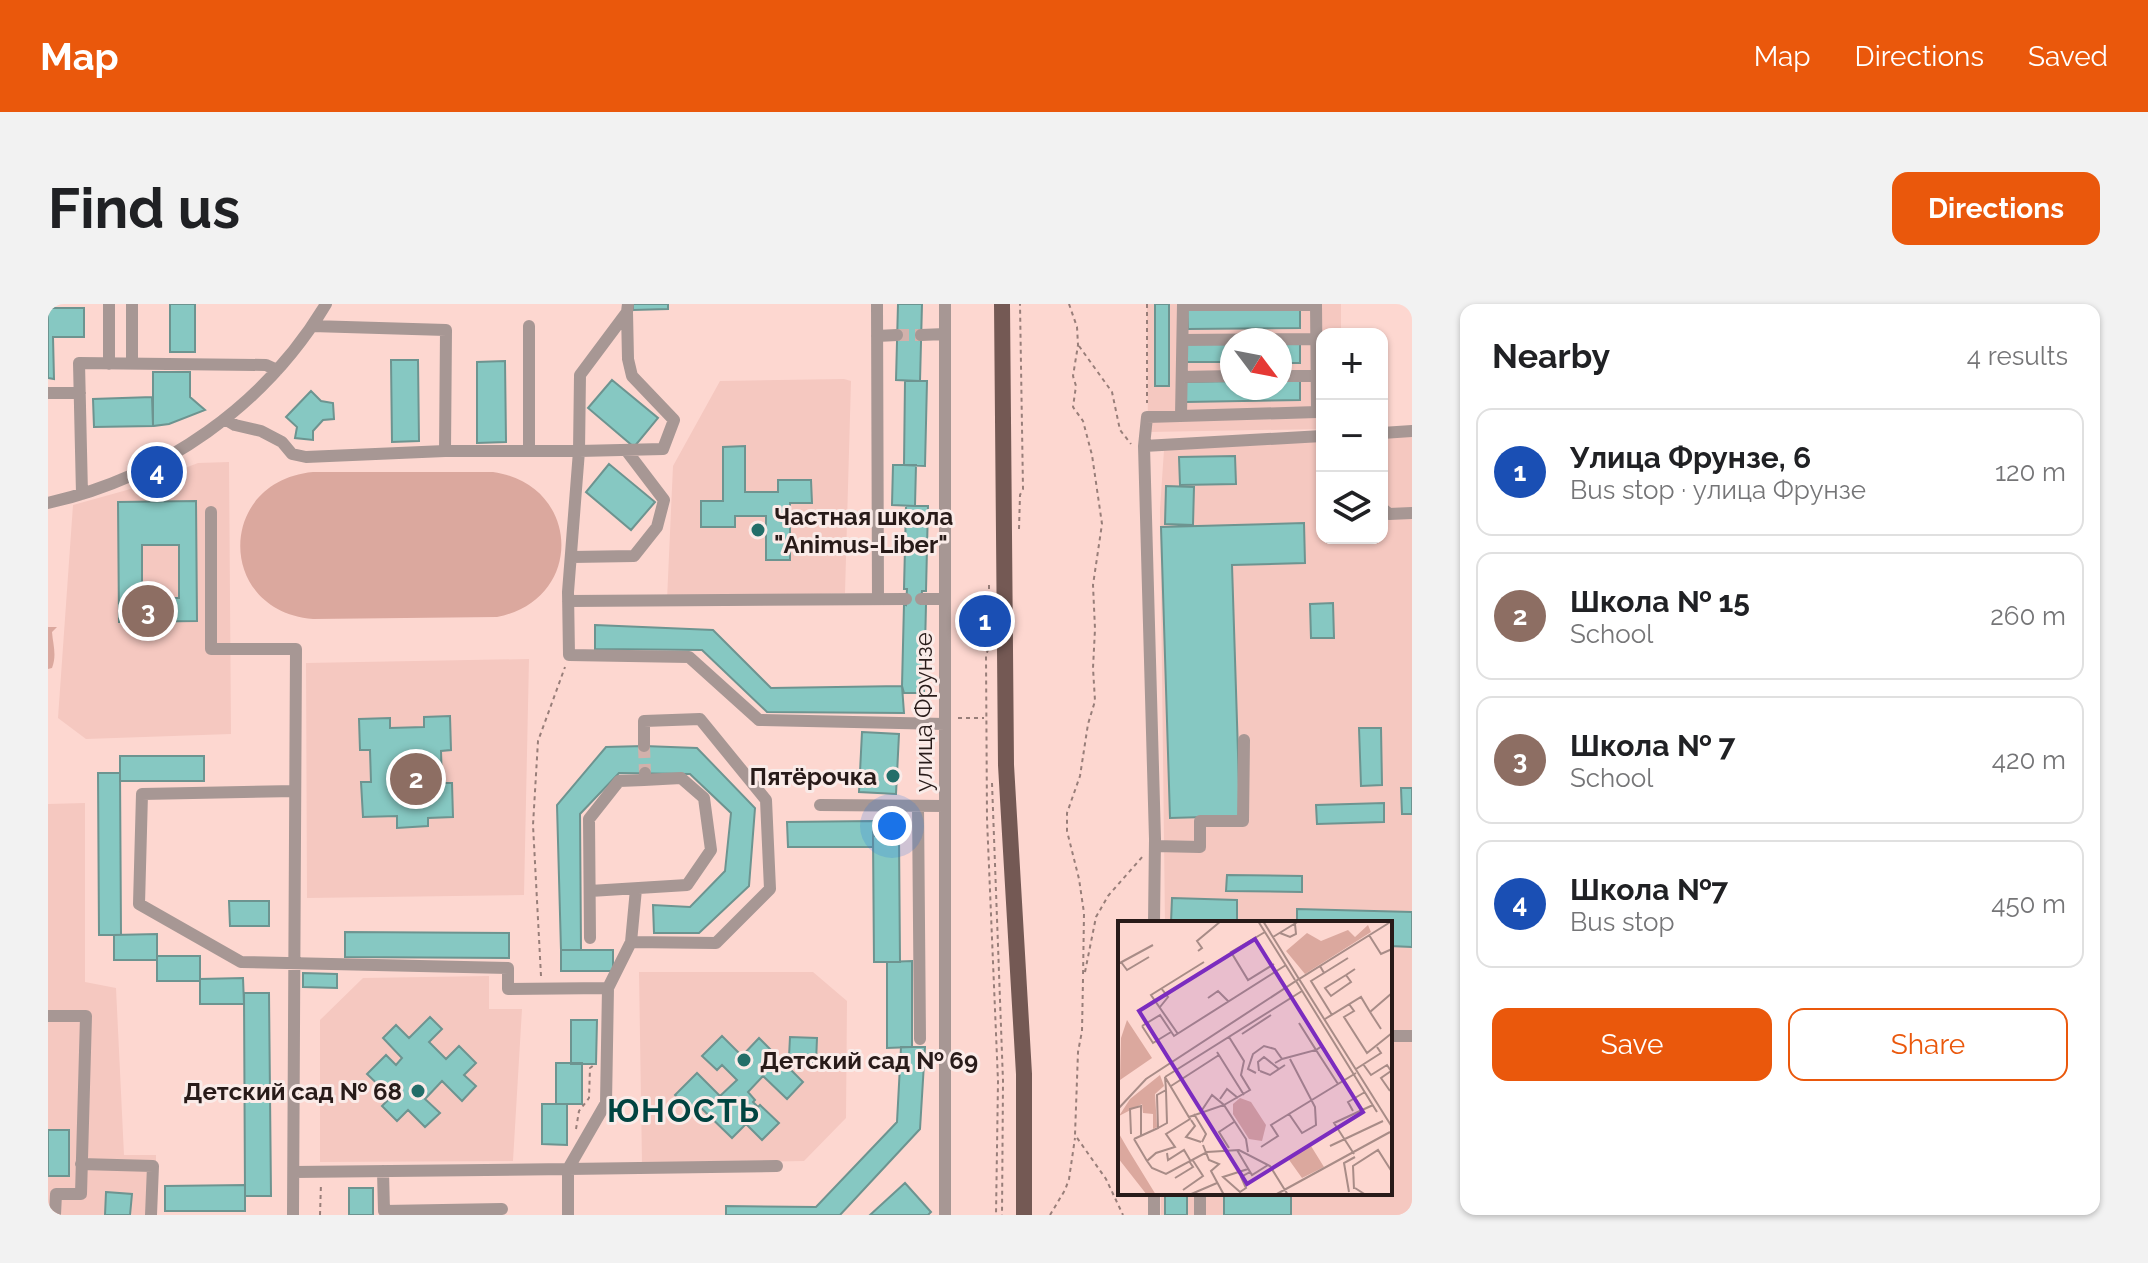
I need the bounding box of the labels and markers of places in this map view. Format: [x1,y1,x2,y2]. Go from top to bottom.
pin: 4 [131,442,183,502]
place label: Частная школа "Animus-Liber" [774,502,953,559]
marker: Частная школа "Animus-Liber" [749,521,767,539]
pin: 3 [122,581,174,641]
pin: 1 [959,591,1011,651]
pin: 2 [390,749,442,809]
place label: Пятёрочка [750,762,877,791]
marker: Пятёрочка [884,767,902,785]
place label: Детский сад № 69 [760,1046,978,1075]
marker: Детский сад № 69 [735,1051,753,1069]
place label: Детский сад № 68 [184,1077,402,1106]
marker: Детский сад № 68 [409,1082,427,1100]

